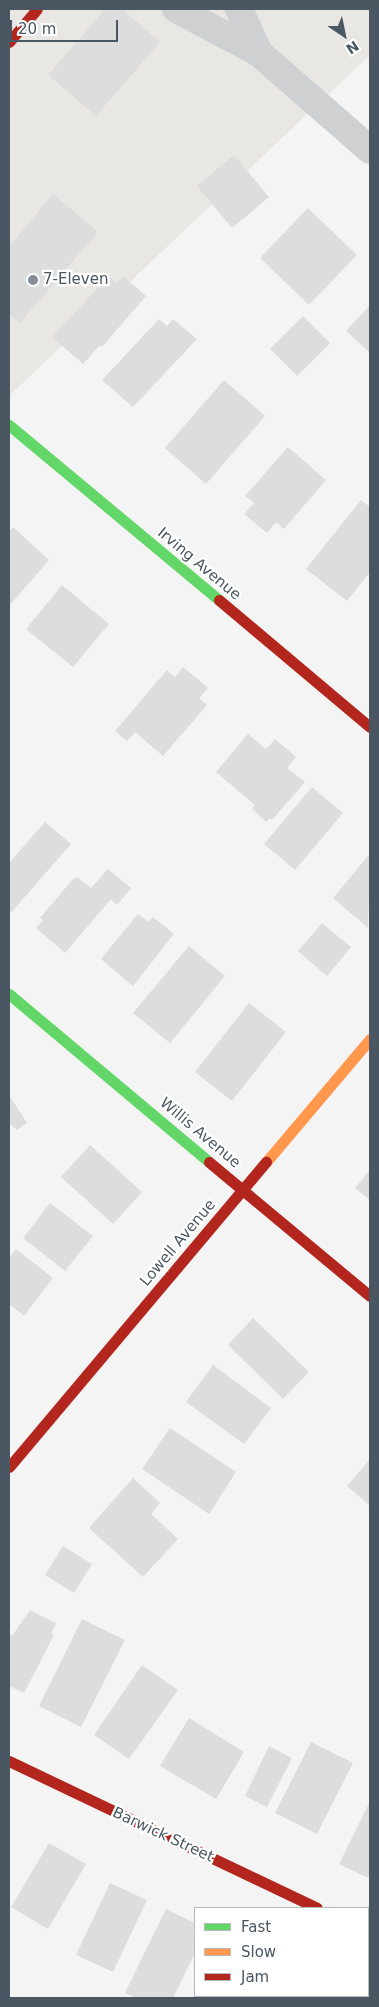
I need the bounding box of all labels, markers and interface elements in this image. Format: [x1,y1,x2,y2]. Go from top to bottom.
scale bar [12,10,120,42]
north arrow [319,10,369,60]
text: 20 m [18,20,56,38]
text: N [343,38,362,57]
place label: 7-Eleven [43,271,108,289]
marker: 7-Eleven [27,274,39,286]
street label: Irving Avenue [154,524,244,604]
street label: Willis Avenue [156,1094,244,1172]
street label: Lowell Avenue [137,1196,219,1290]
street label: Barwick Street [110,1804,216,1866]
legend [194,1907,369,1997]
text: Fast [241,1918,271,1936]
text: Slow [241,1943,276,1961]
text: Jam [241,1968,269,1986]

